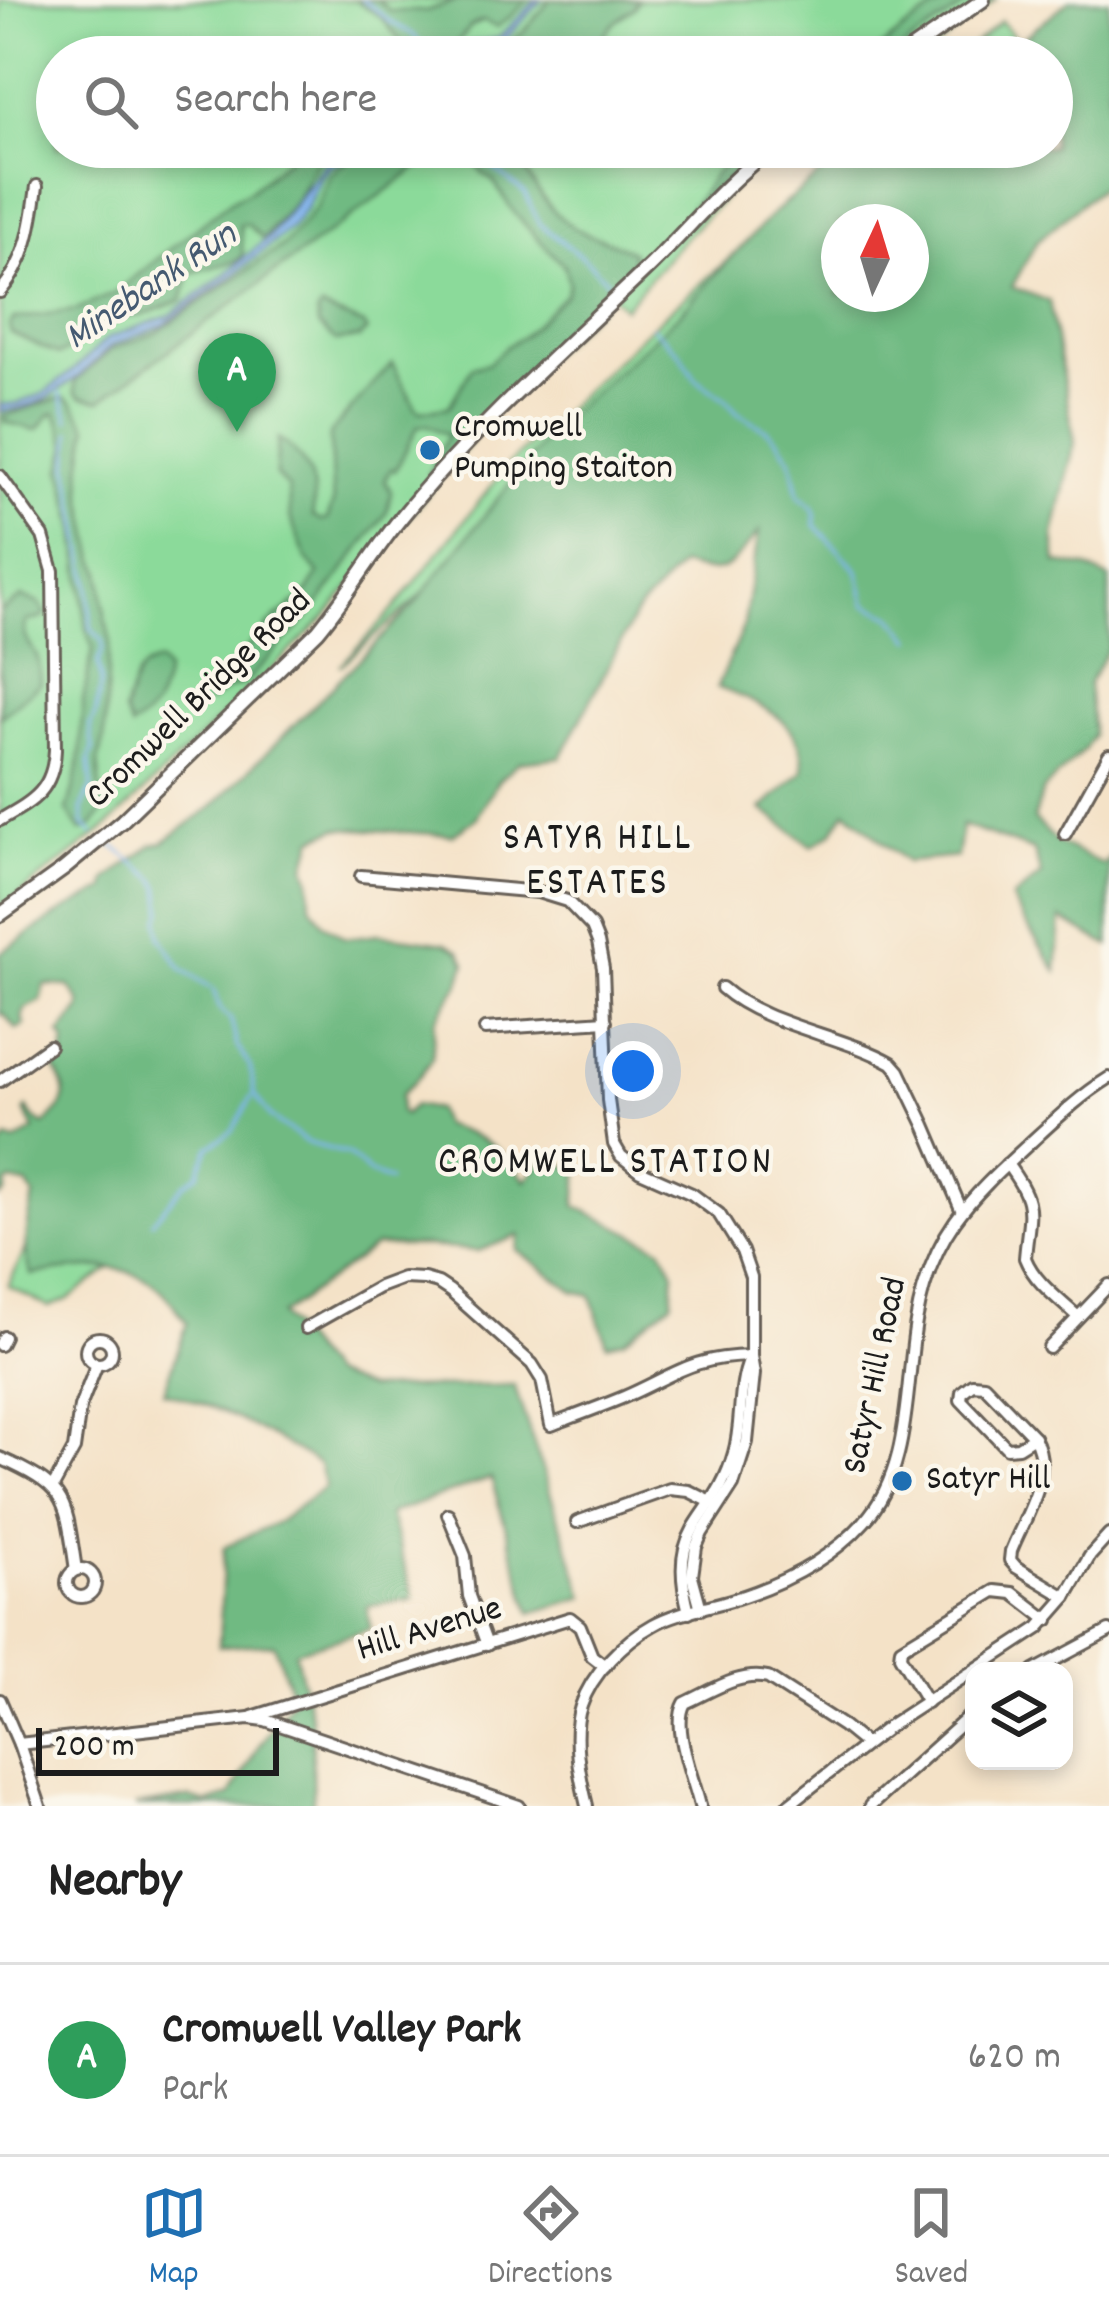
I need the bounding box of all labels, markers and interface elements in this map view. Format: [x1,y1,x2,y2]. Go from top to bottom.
search box [36,36,1073,168]
icon: search [78,69,144,135]
text: Search here [174,70,377,134]
north arrow [821,204,929,312]
water label: Minebank Run [55,210,250,366]
pin: A [198,333,276,432]
place label: Cromwell Pumping Staiton [454,403,673,496]
marker: Cromwell Pumping Staiton [417,437,443,463]
street label: Cromwell Bridge Road [75,578,325,822]
district label: SATYR HILL ESTATES [503,813,693,913]
your location [603,1041,663,1101]
district label: CROMWELL STATION [438,1137,774,1192]
street label: Satyr Hill Road [831,1273,923,1479]
place label: Satyr Hill [926,1455,1051,1507]
marker: Satyr Hill [889,1468,915,1494]
street label: Hill Avenue [351,1584,509,1678]
map controls [965,1662,1073,1770]
button: layers [965,1662,1073,1770]
scale bar [36,1722,279,1775]
text: 200 m [54,1725,135,1772]
text: Nearby [48,1848,181,1920]
text: Cromwell Valley Park [162,2000,522,2064]
text: A [76,2032,98,2087]
text: 620 m [968,2032,1061,2087]
text: Park [162,2064,228,2119]
tab: Map [141,2180,207,2299]
tab: Directions [488,2180,613,2299]
tab: Saved [895,2180,968,2299]

